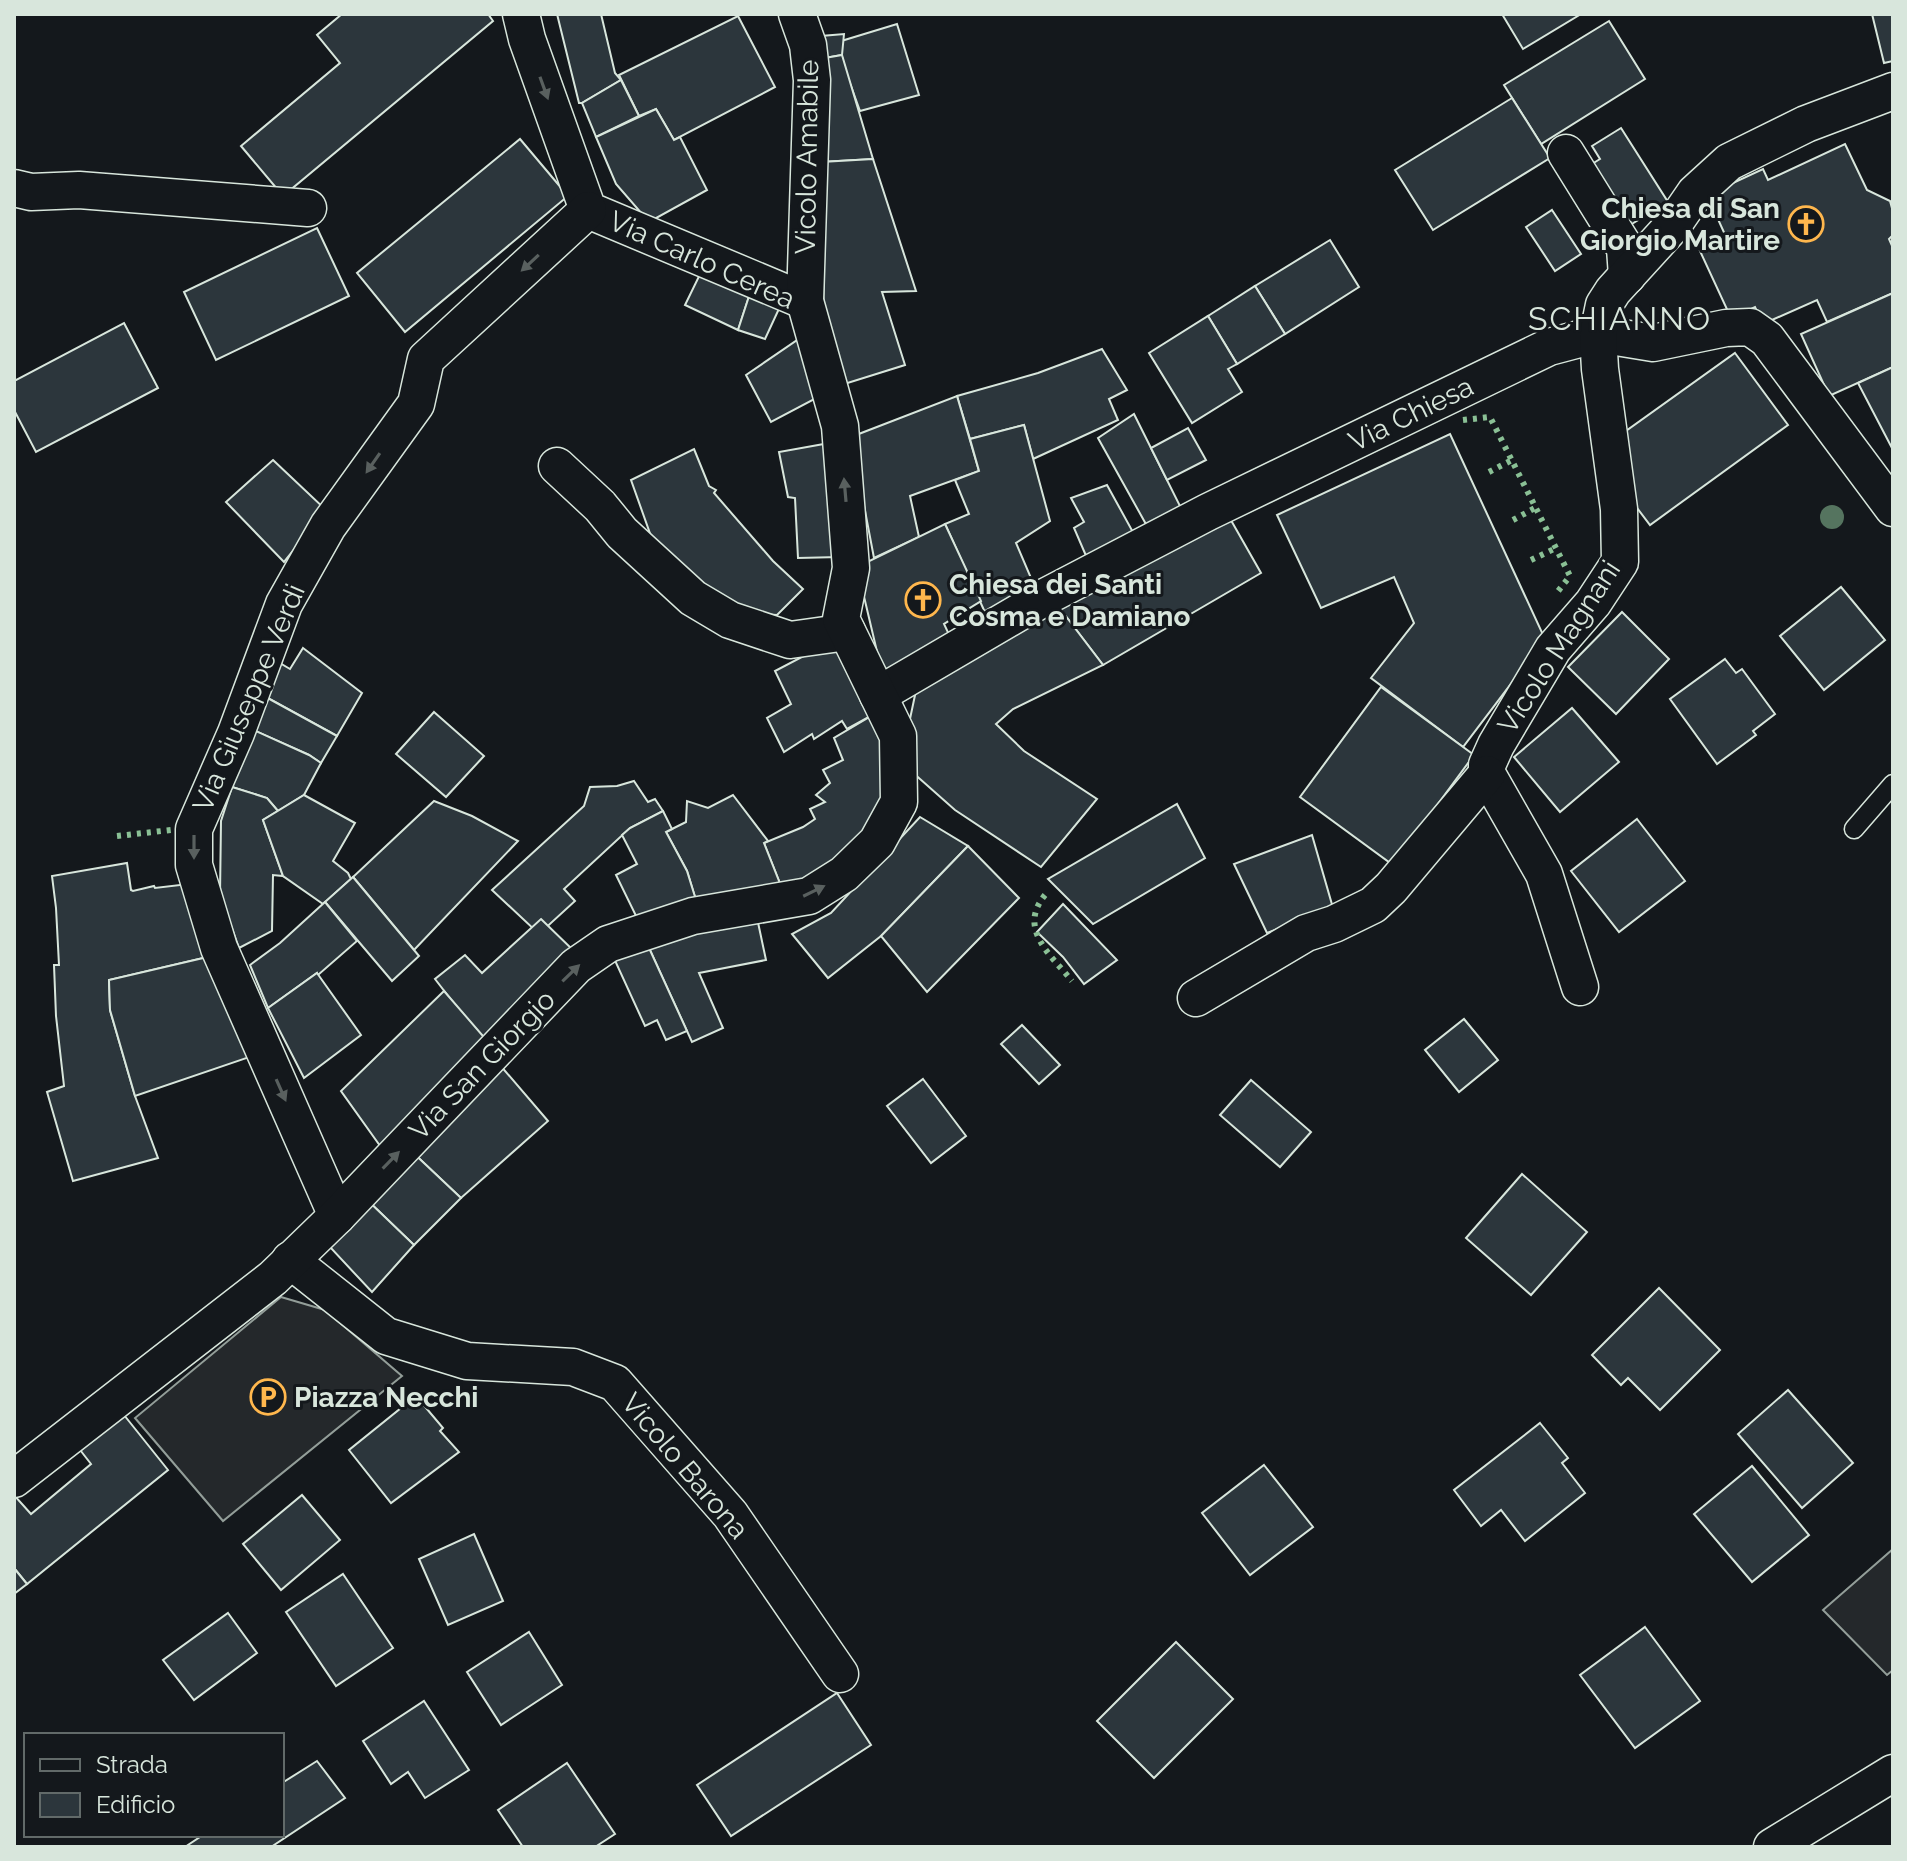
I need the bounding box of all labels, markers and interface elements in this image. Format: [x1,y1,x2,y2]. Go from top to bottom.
street label: Vicolo Amabile [789,59,825,255]
one-way arrow [539,76,551,100]
place label: Chiesa di San Giorgio Martire [1580,192,1780,257]
street label: Via Carlo Cerea [604,204,800,316]
church icon: Chiesa di San Giorgio Martire [1787,205,1825,243]
one-way arrow [521,254,540,272]
district label: SCHIANNO [1528,300,1712,337]
street label: Via Chiesa [1343,370,1479,458]
one-way arrow [366,452,382,473]
one-way arrow [838,477,851,502]
street label: Vicolo Magnani [1491,554,1627,740]
place label: Chiesa dei Santi Cosma e Damiano [949,568,1190,633]
street label: Via Giuseppe Verdi [186,579,312,817]
church icon: Chiesa dei Santi Cosma e Damiano [904,581,942,619]
one-way arrow [188,835,200,860]
one-way arrow [802,884,825,898]
one-way arrow [561,964,580,982]
street label: Via San Giorgio [402,983,562,1147]
one-way arrow [275,1078,288,1102]
one-way arrow [381,1151,399,1170]
parking icon: Piazza Necchi [249,1378,287,1416]
place label: Piazza Necchi [294,1381,478,1414]
street label: Vicolo Barona [615,1386,755,1546]
legend [24,1733,284,1837]
text: Strada [96,1750,168,1779]
text: Edificio [96,1790,175,1819]

